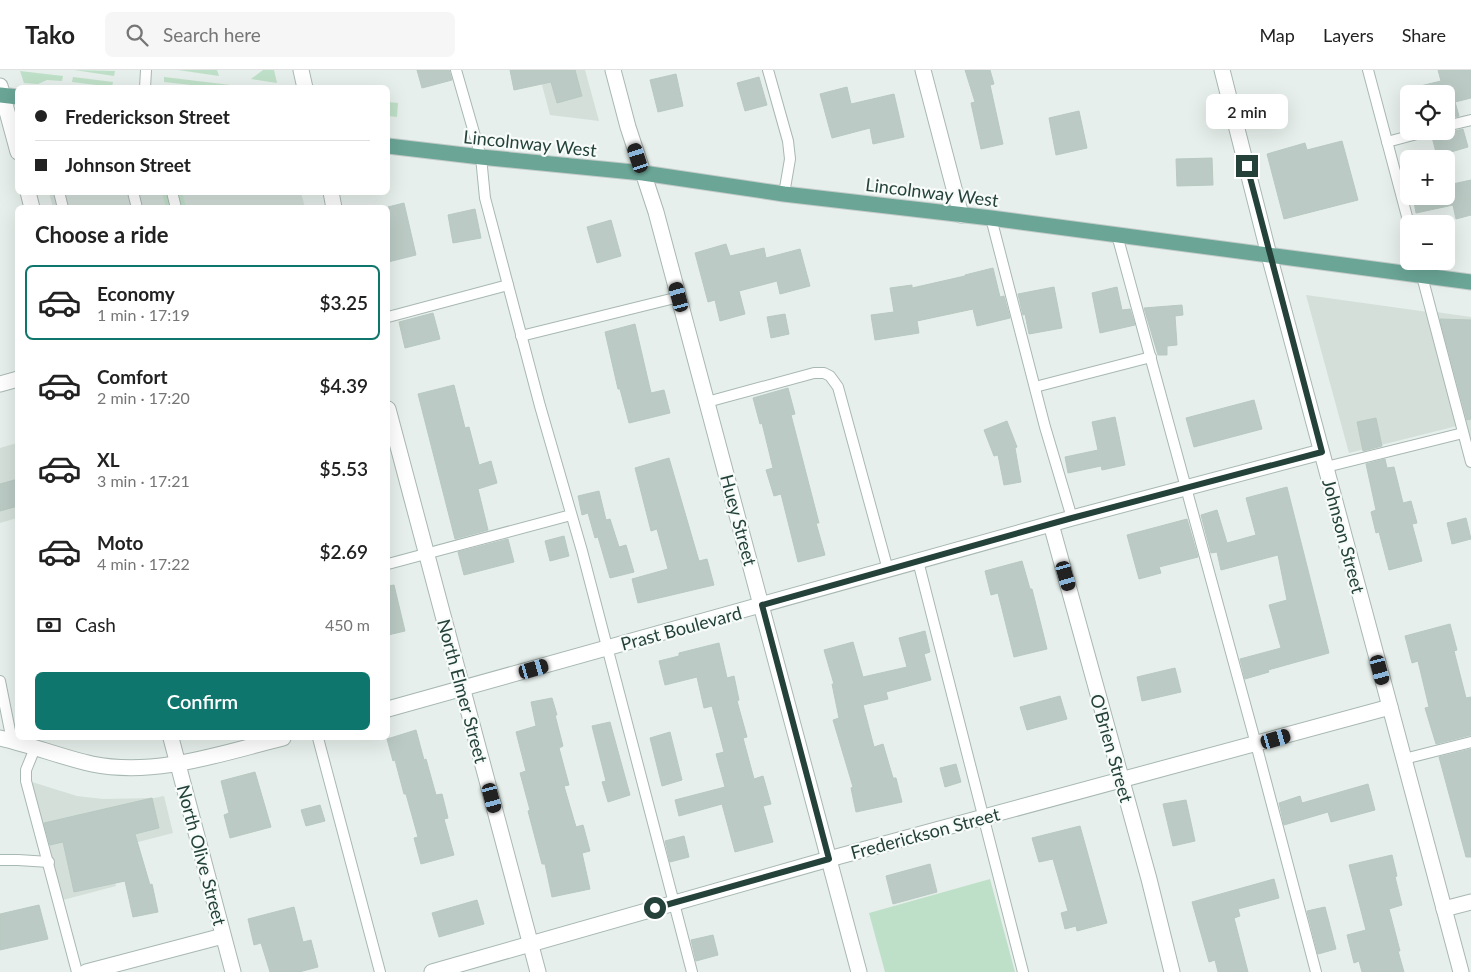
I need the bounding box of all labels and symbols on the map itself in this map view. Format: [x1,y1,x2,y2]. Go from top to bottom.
callout: 2 min [1206,93,1288,128]
street label: Lincolnway West [462,125,598,161]
car [626,141,649,175]
route end [1236,155,1258,177]
street label: Lincolnway West [864,173,1000,211]
car [667,281,690,313]
street label: Huey Street [716,472,762,569]
street label: Johnson Street [1318,476,1370,596]
car [1054,560,1077,592]
street label: Prast Boulevard [618,601,744,655]
street label: North Elmer Street [433,616,493,766]
car [1368,654,1391,686]
car [517,658,550,680]
street label: O'Brien Street [1086,691,1138,805]
car [1259,728,1292,750]
street label: North Olive Street [173,782,231,928]
car [480,782,503,814]
street label: Frederickson Street [848,802,1002,863]
route start [644,897,666,919]

